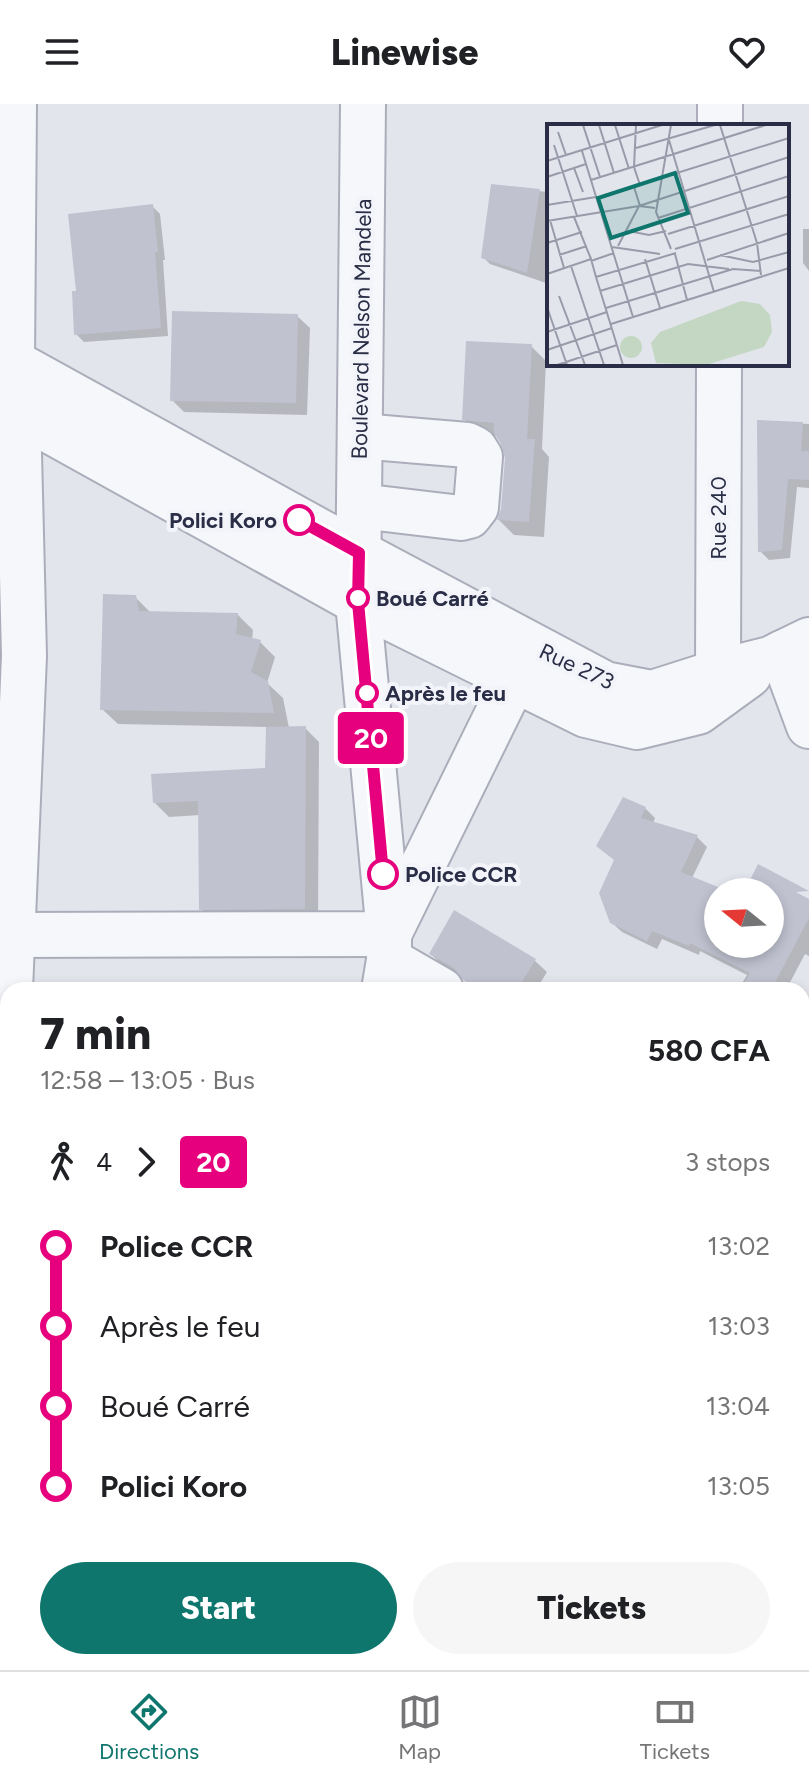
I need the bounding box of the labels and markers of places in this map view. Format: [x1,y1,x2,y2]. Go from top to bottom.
marker: Polici Koro [284,505,314,535]
place label: Polici Koro [169,507,277,534]
place label: Boué Carré [376,585,489,612]
marker: Boué Carré [347,587,369,609]
place label: Après le feu [385,680,506,707]
marker: Après le feu [356,682,378,704]
marker: Police CCR [368,859,398,889]
place label: Police CCR [405,861,518,888]

